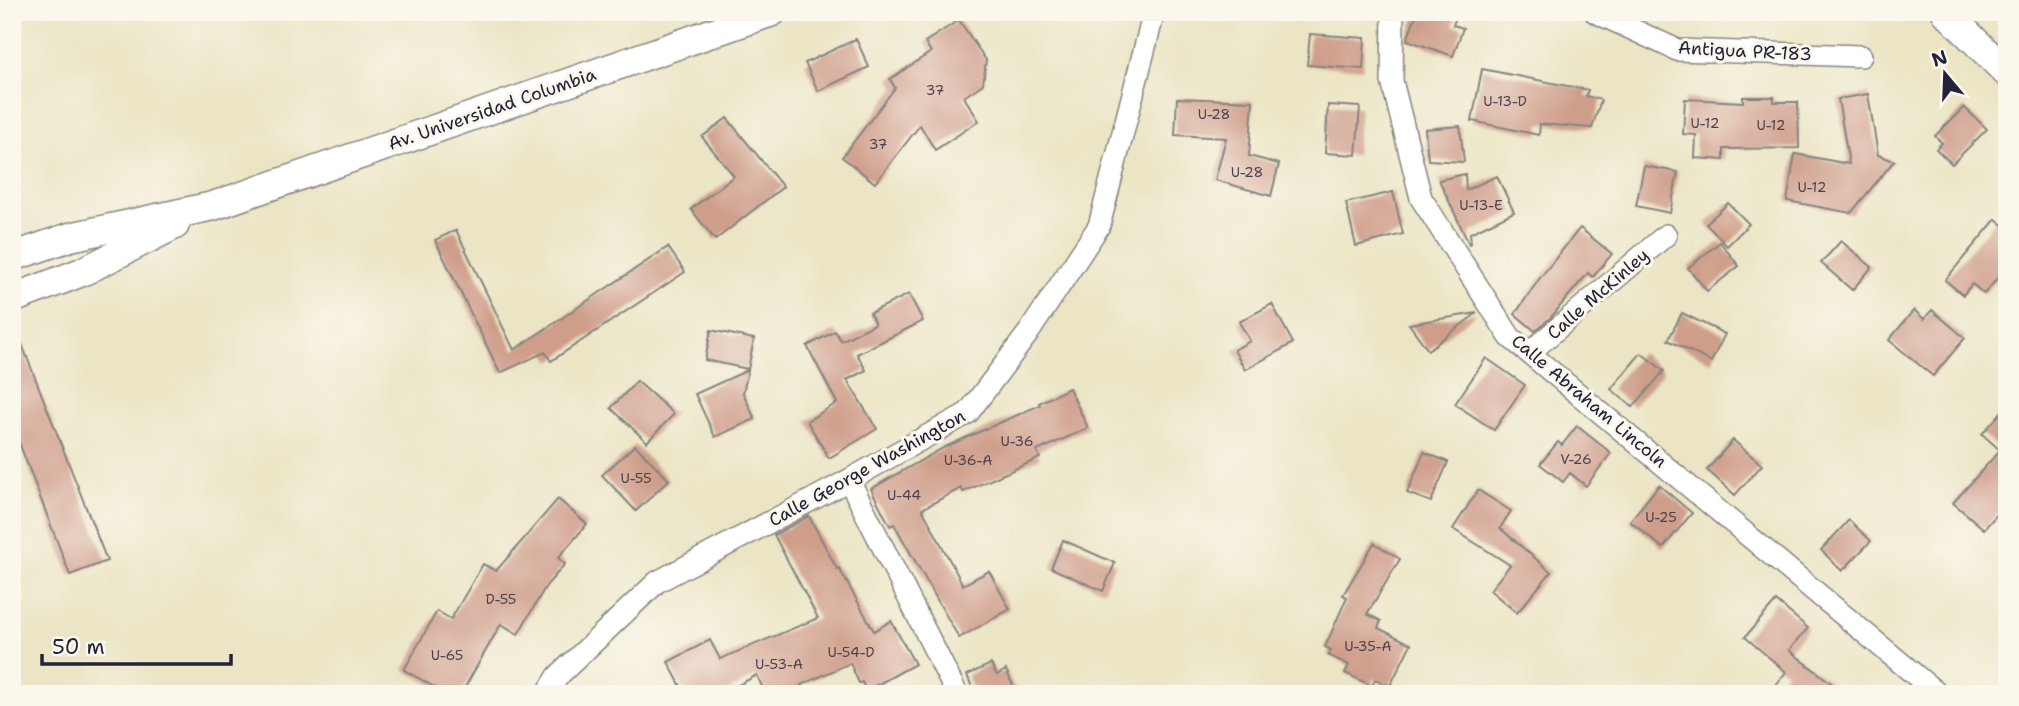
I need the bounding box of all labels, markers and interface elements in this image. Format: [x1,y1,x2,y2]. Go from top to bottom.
street label: Antigua PR-183 [1678,36,1812,66]
north arrow [1910,38,1980,108]
text: N [1928,44,1951,73]
street label: Av. Universidad Columbia [385,62,599,156]
house number: 37 [926,81,944,99]
house number: U-13-D [1483,92,1527,110]
house number: U-28 [1198,105,1230,123]
house number: U-12 [1691,114,1719,132]
house number: U-12 [1757,116,1785,134]
house number: 37 [869,135,887,153]
house number: U-28 [1231,163,1263,181]
house number: U-12 [1798,178,1826,196]
house number: U-13-E [1459,196,1503,214]
street label: Calle McKinley [1542,243,1654,345]
street label: Calle Abraham Lincoln [1506,329,1672,473]
street label: Calle George Washington [764,404,970,532]
house number: U-36 [1001,432,1033,450]
house number: V-26 [1560,450,1592,468]
house number: U-36-A [944,451,992,469]
house number: U-55 [621,469,652,487]
house number: U-44 [887,486,921,504]
house number: U-25 [1645,508,1677,526]
house number: D-55 [486,590,516,608]
scale bar [42,622,231,666]
text: 50 m [52,633,105,661]
house number: U-35-A [1344,637,1392,655]
house number: U-54-D [827,643,875,661]
house number: U-65 [431,646,463,664]
house number: U-53-A [755,655,803,673]

